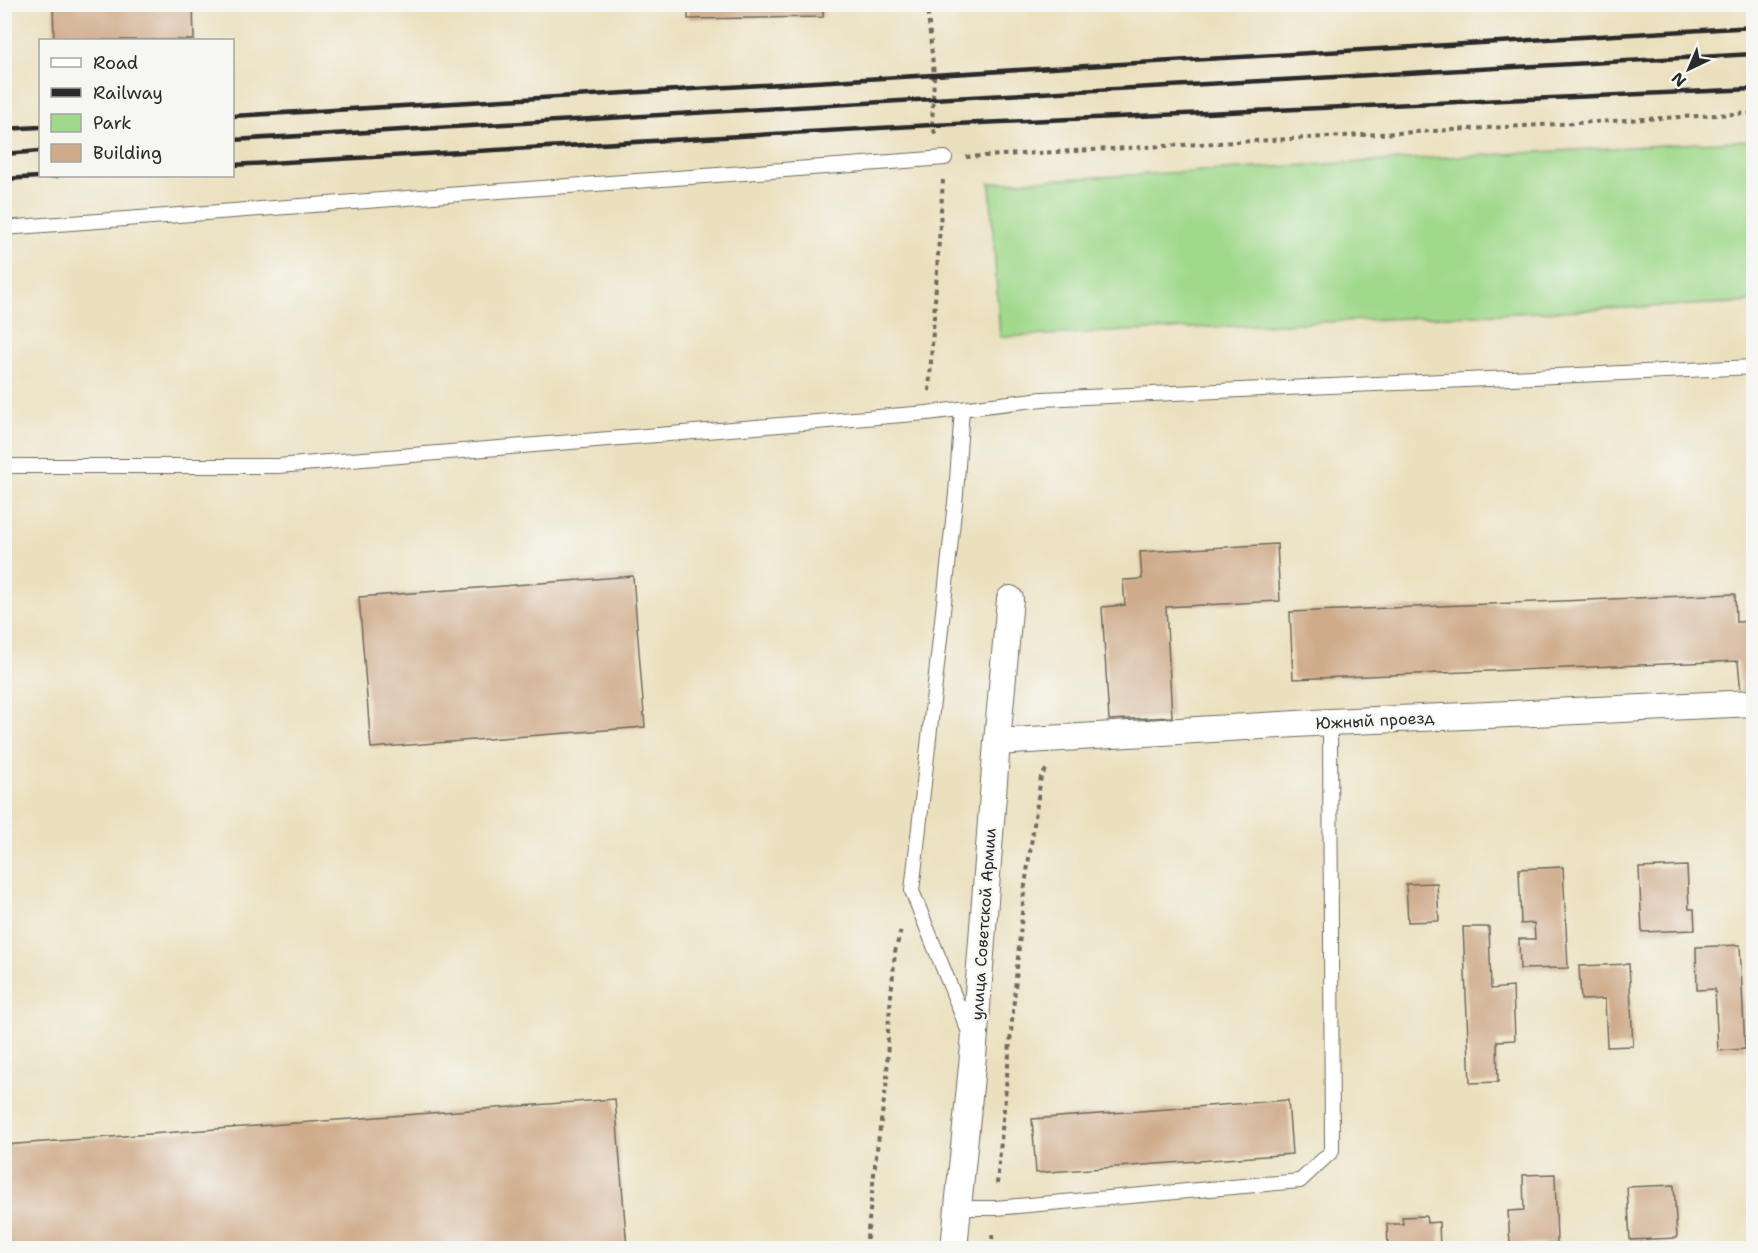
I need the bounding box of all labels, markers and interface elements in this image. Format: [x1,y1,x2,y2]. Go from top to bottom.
legend [39,39,234,177]
north arrow [1659,39,1719,99]
text: Road [93,51,138,75]
text: N [1667,67,1691,91]
text: Railway [93,81,163,105]
text: Park [93,111,132,135]
text: Building [93,141,162,165]
street label: Южный проезд [1315,707,1435,734]
street label: улица Советской Армии [966,827,1001,1021]

